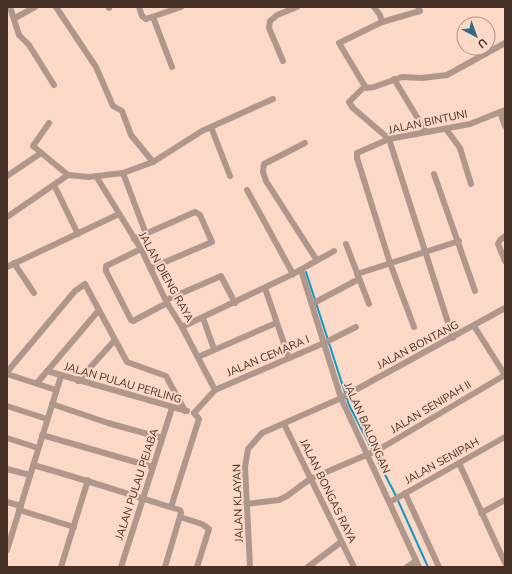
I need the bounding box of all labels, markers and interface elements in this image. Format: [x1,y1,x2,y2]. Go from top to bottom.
north arrow [456,16,496,56]
text: U [474,35,490,51]
street label: JALAN BINTUNI [386,106,469,138]
street label: JALAN DIENG RAYA [134,228,197,325]
street label: JALAN BONTANG [374,317,461,373]
street label: JALAN CEMARA I [223,332,312,381]
street label: JALAN PULAU PERLING [62,359,183,407]
street label: JALAN SENIPAH II [387,377,474,438]
street label: JALAN BALONGAN [340,379,394,476]
street label: JALAN PULAU PEJABA [112,426,162,543]
street label: JALAN SENIPAH [401,434,482,488]
street label: JALAN BONGAS RAYA [296,435,360,546]
street label: JALAN KLAYAN [229,464,247,543]

